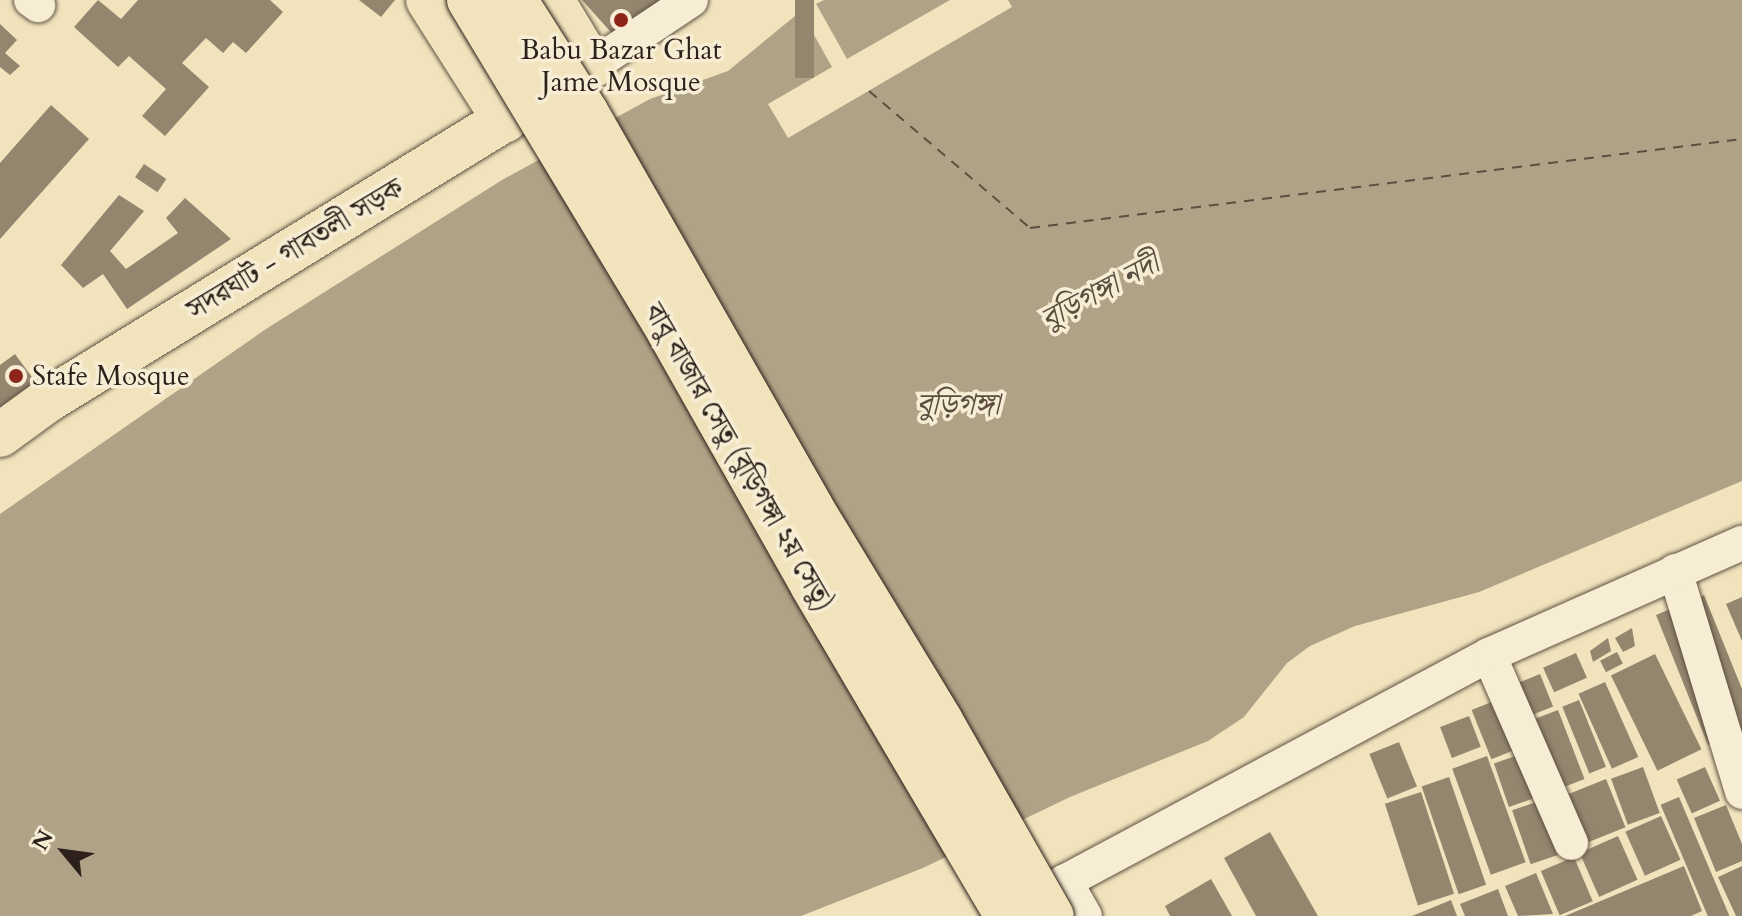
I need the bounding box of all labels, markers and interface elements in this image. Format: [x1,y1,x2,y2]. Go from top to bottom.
marker: Babu Bazar Ghat Jame Mosque [612,11,630,29]
place label: Babu Bazar Ghat Jame Mosque [521,33,721,99]
street label: সদরঘাট - গাবতলী সড়ক [181,171,409,327]
water label: বুড়িগঙ্গা নদী [1035,246,1165,338]
street label: বাবু বাজার সেতু (বুড়িগঙ্গা ২য় সেতু) [637,297,841,617]
place label: Stafe Mosque [32,359,190,393]
marker: Stafe Mosque [7,367,25,385]
water label: বুড়িগঙ্গা [916,387,1000,423]
north arrow [24,812,104,892]
text: N [25,825,61,856]

